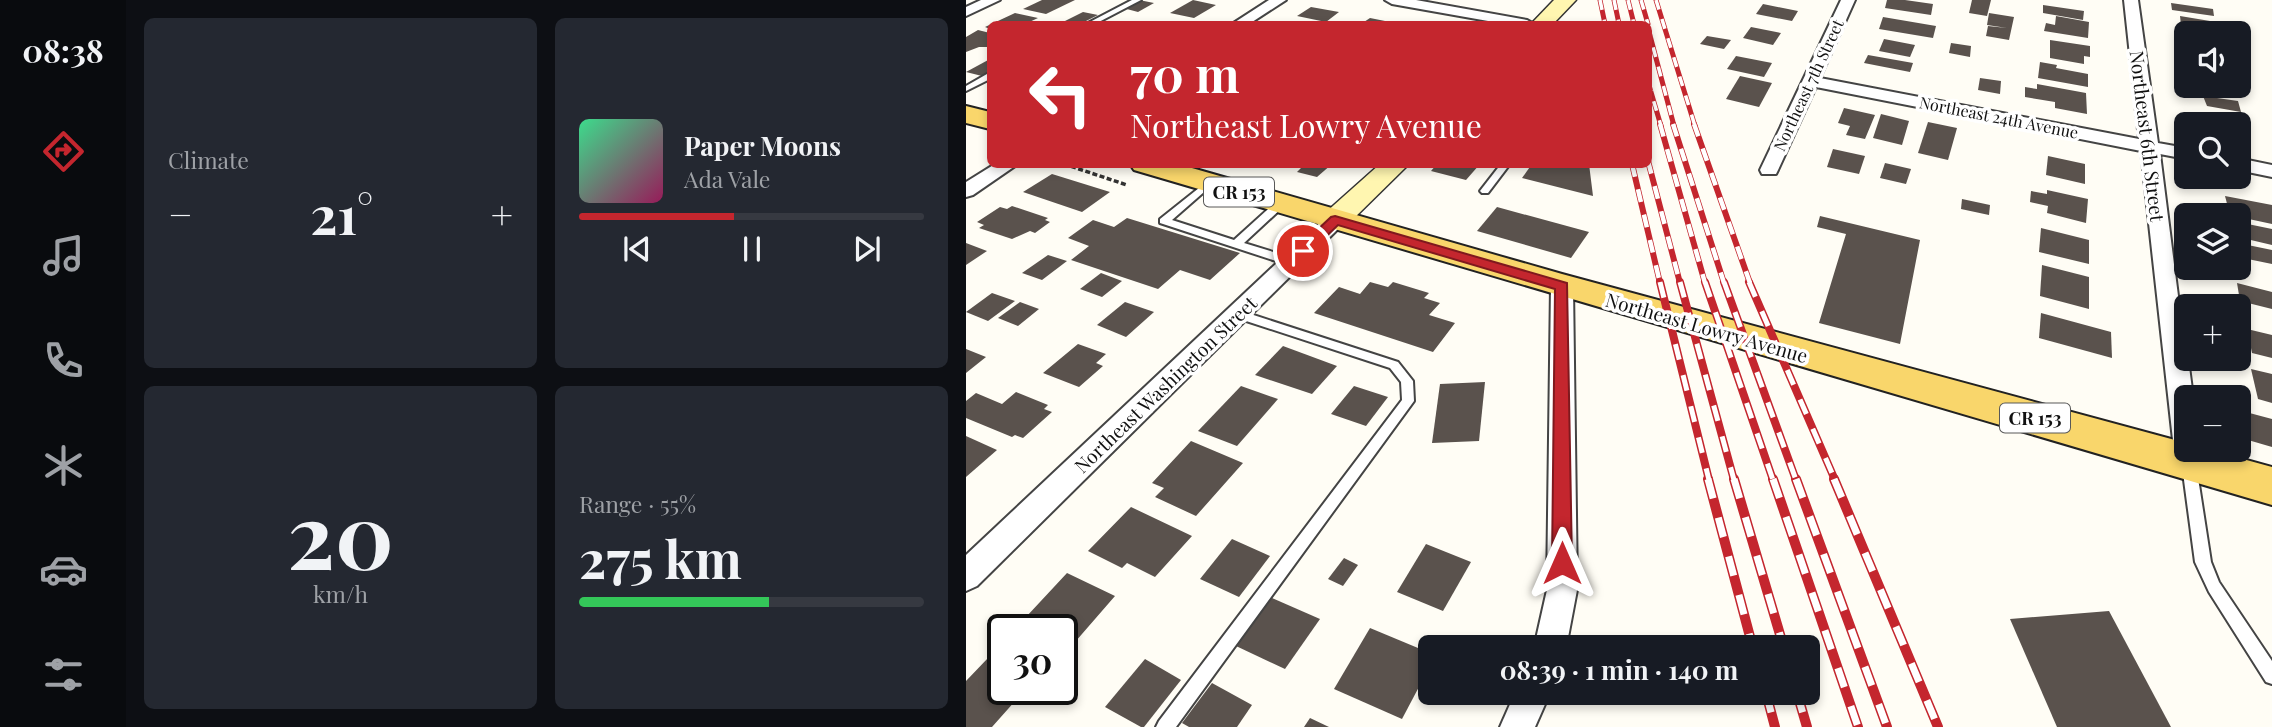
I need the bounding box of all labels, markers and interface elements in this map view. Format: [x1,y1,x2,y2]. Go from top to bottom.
street label: Northeast 7th Street [1768,15,1848,154]
map controls [2174,21,2251,462]
button: sound [2174,21,2251,98]
text: 08:38 [22,28,104,71]
text: 70 m [1130,40,1240,105]
icon: left [1015,49,1106,140]
street label: Northeast 6th Street [2125,49,2171,223]
street label: Northeast 24th Avenue [1918,91,2080,143]
text: Northeast Lowry Avenue [1130,103,1482,146]
button: search [2174,112,2251,189]
icon: directions [39,127,88,176]
text: Paper Moons [684,128,841,163]
text: Climate [168,144,249,175]
text: Ada Vale [684,163,771,194]
road number: CR 153 [1204,177,1274,206]
text: 21° [310,179,373,248]
text: − [168,188,193,239]
text: + [491,188,513,239]
button: layers [2174,203,2251,280]
pin [1273,221,1333,281]
icon: previous [618,230,656,268]
icon: pause [733,230,771,268]
icon: next [848,230,886,268]
icon: music [39,231,88,280]
icon: arrive [1284,232,1322,270]
street label: Northeast Lowry Avenue [1603,286,1811,368]
street label: Northeast Washington Street [1068,290,1262,478]
button: + [2174,294,2251,371]
icon: phone [39,336,88,385]
button: − [2174,385,2251,462]
road number: CR 153 [2000,404,2070,432]
icon: climate [39,441,88,490]
text: 20 [287,472,394,593]
text: Range · 55% [579,488,696,519]
text: 275 km [579,523,742,592]
position arrow [1525,526,1599,600]
icon: car [39,545,88,594]
text: km/h [313,578,368,609]
speed limit sign: 30 [987,614,1078,705]
icon: filters [39,650,88,699]
text: 08:39 · 1 min · 140 m [1500,652,1738,687]

